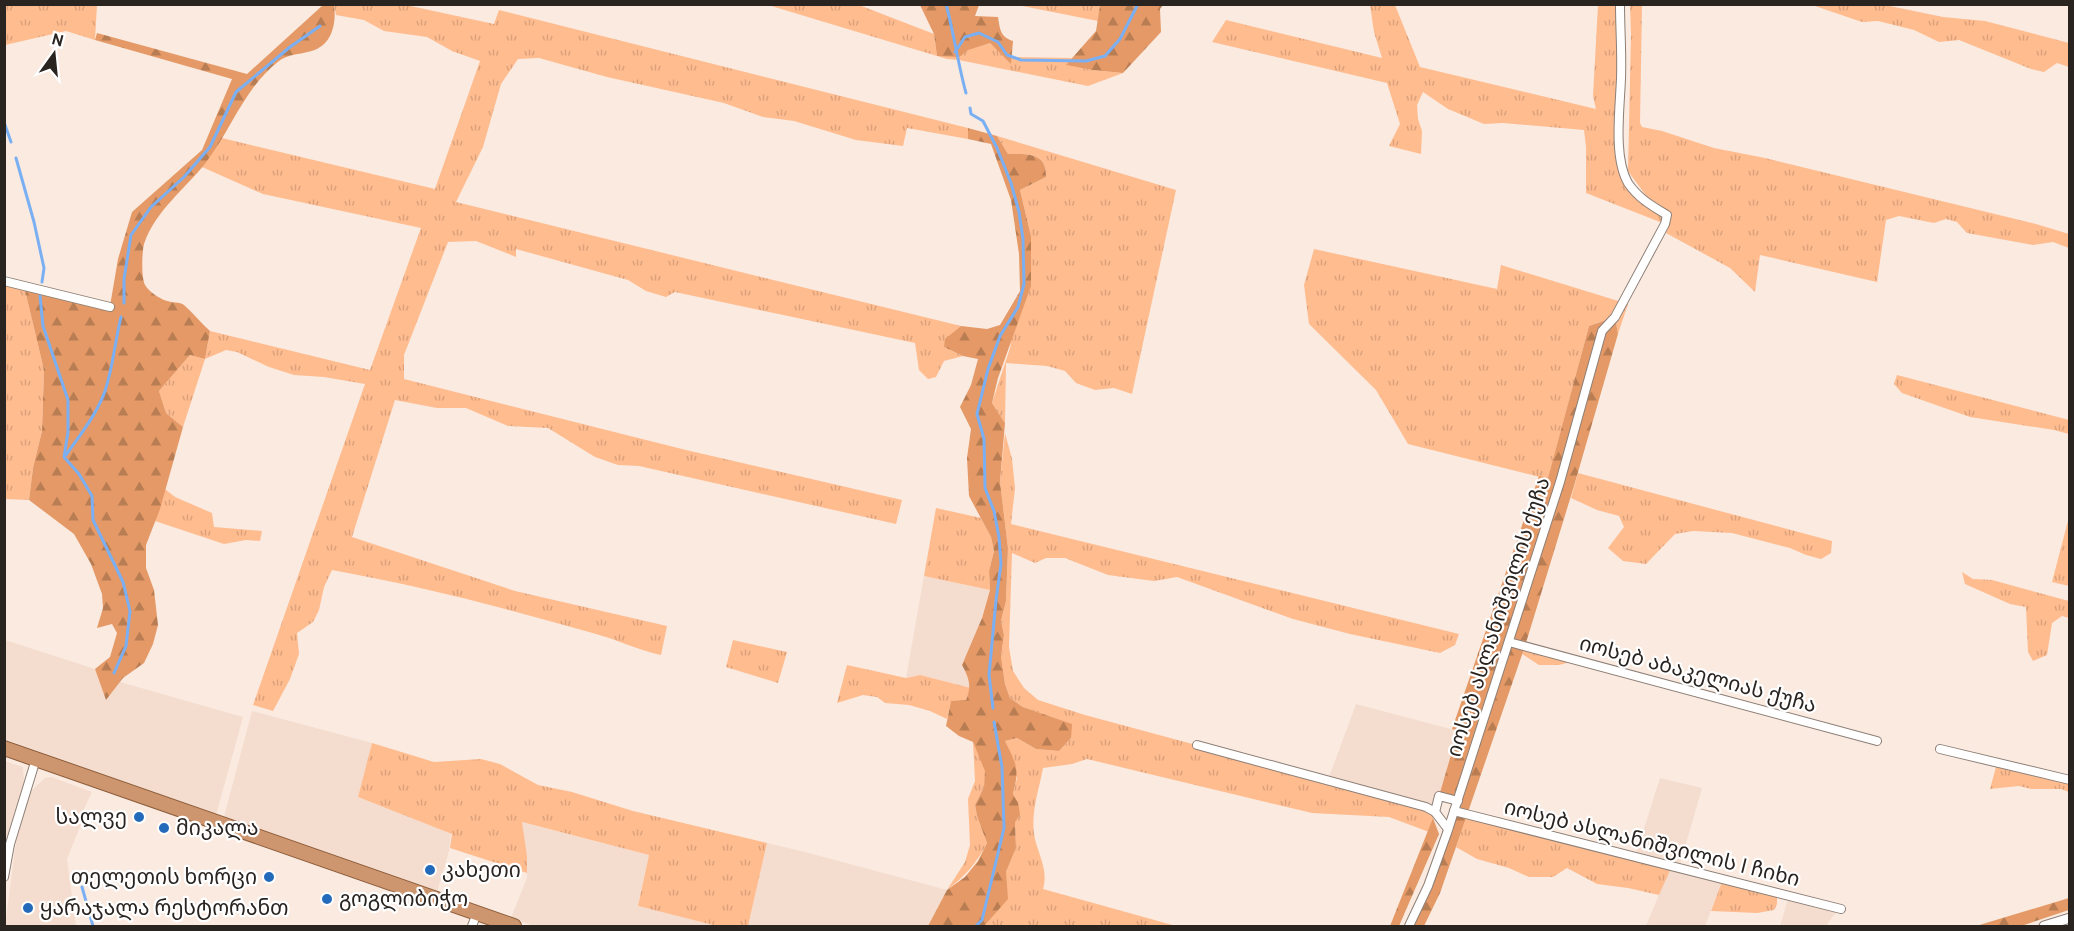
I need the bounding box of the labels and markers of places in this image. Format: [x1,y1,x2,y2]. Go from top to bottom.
place label: სალვე [56,805,127,832]
marker: სალვე [132,810,146,824]
place label: მიკალა [176,816,259,843]
marker: მიკალა [157,821,171,835]
place label: კახეთი [442,858,521,885]
marker: კახეთი [423,863,437,877]
place label: თელეთის ხორცი [71,865,257,892]
marker: თელეთის ხორცი [262,870,276,884]
place label: გოგლიბიჭო [339,887,468,914]
marker: გოგლიბიჭო [320,892,334,906]
place label: ყარაჯალა რესტორანთ [40,896,289,923]
marker: ყარაჯალა რესტორანთ [21,901,35,915]

